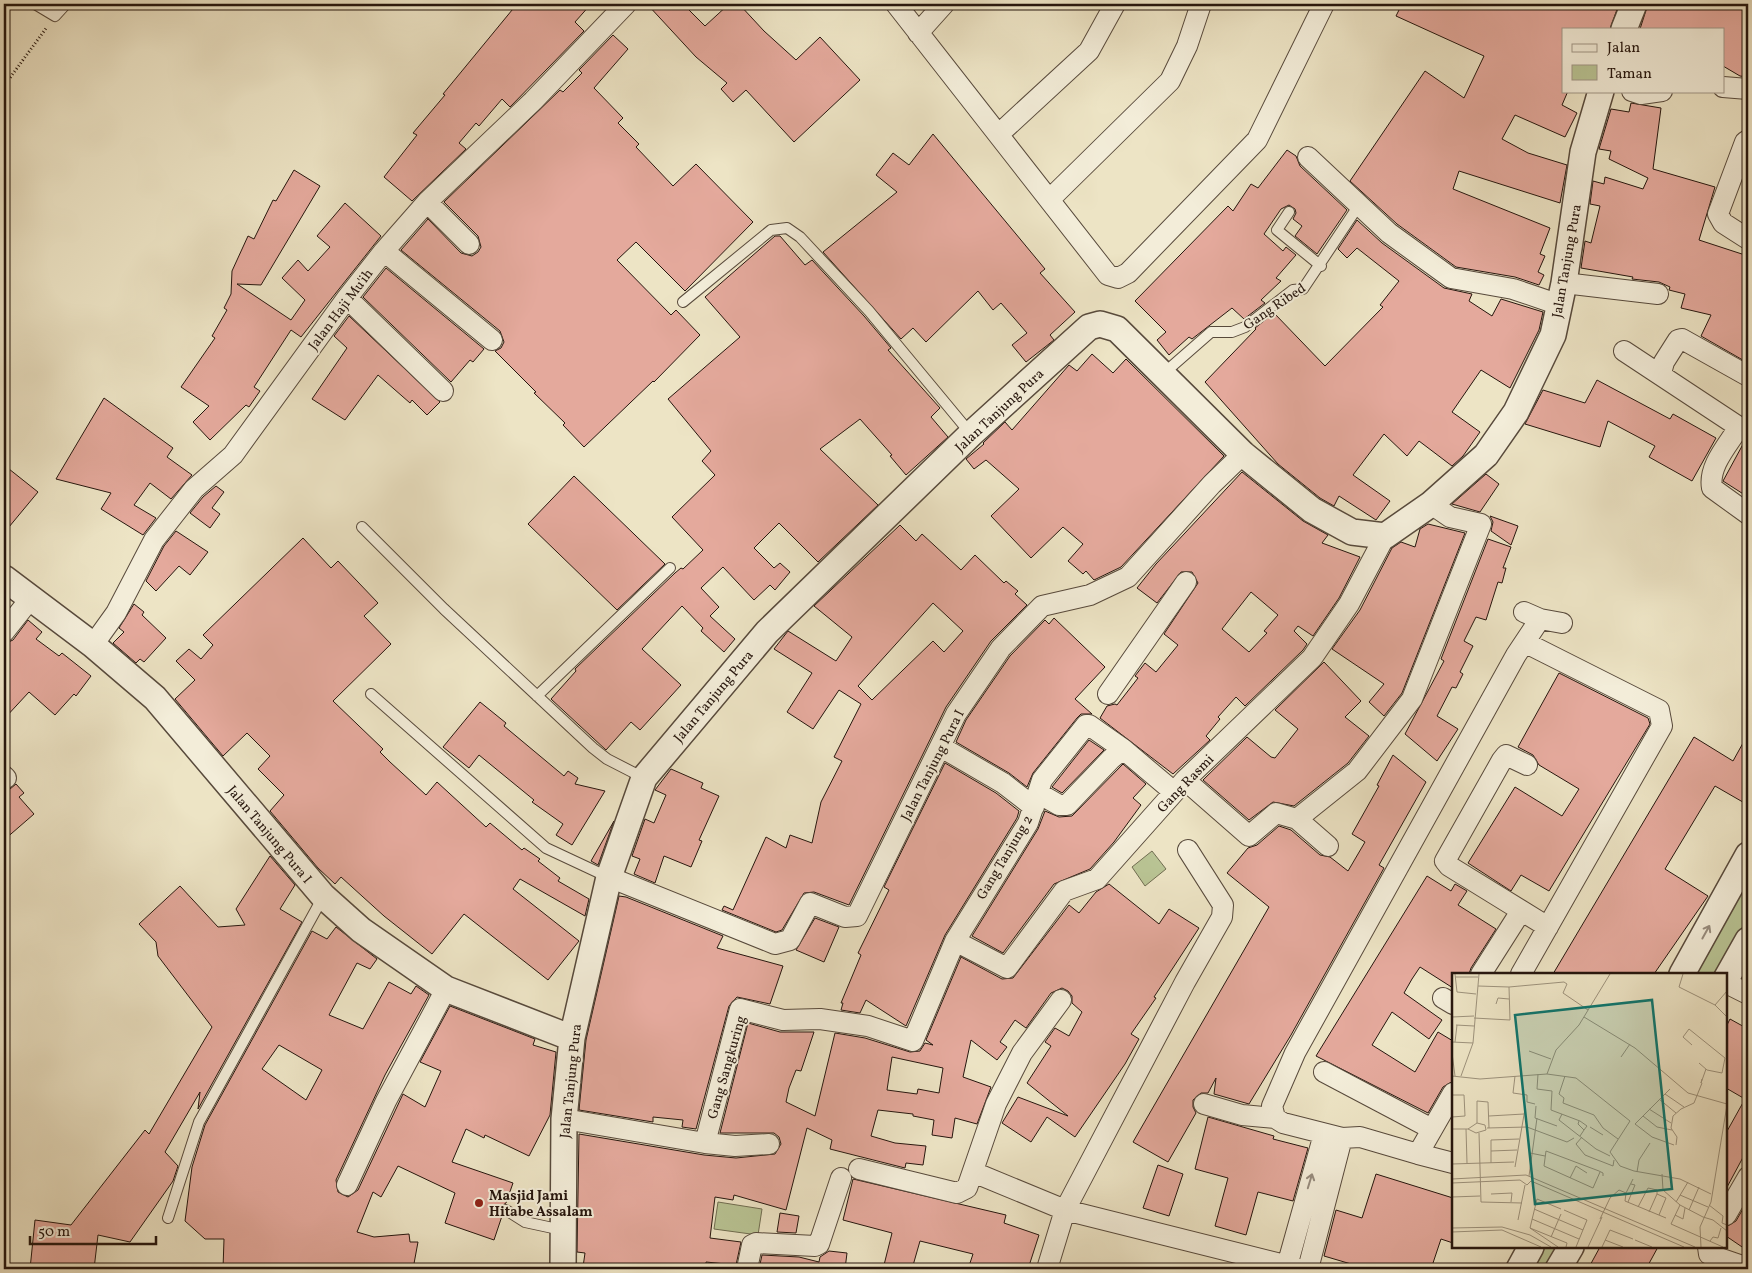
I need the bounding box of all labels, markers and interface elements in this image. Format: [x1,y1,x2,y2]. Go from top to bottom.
legend [1562,28,1724,92]
text: Jalan [1607,38,1640,59]
text: Taman [1607,64,1652,85]
street label: Jalan Tanjung Pura [1548,203,1587,320]
street label: Jalan Haji Mu'ih [304,265,378,355]
street label: Gang Ribed [1240,279,1310,335]
street label: Jalan Tanjung Pura [951,365,1049,457]
street label: Jalan Tanjung Pura [670,647,758,747]
street label: Jalan Tanjung Pura I [897,707,970,825]
street label: Gang Rasmi [1153,751,1219,817]
street label: Jalan Tanjung Pura I [222,782,316,888]
street label: Gang Tanjung 2 [973,812,1038,904]
one-way arrow [1701,924,1711,939]
inset map [1452,973,1727,1248]
street label: Gang Sangkuring [704,1013,751,1121]
street label: Jalan Tanjung Pura [556,1023,587,1139]
one-way arrow [1306,1173,1316,1189]
place label: Masjid Jami Hitabe Assalam [489,1187,593,1222]
marker: Masjid Jami Hitabe Assalam [473,1197,485,1209]
scale bar [30,1213,156,1245]
text: 50 m [38,1222,70,1243]

